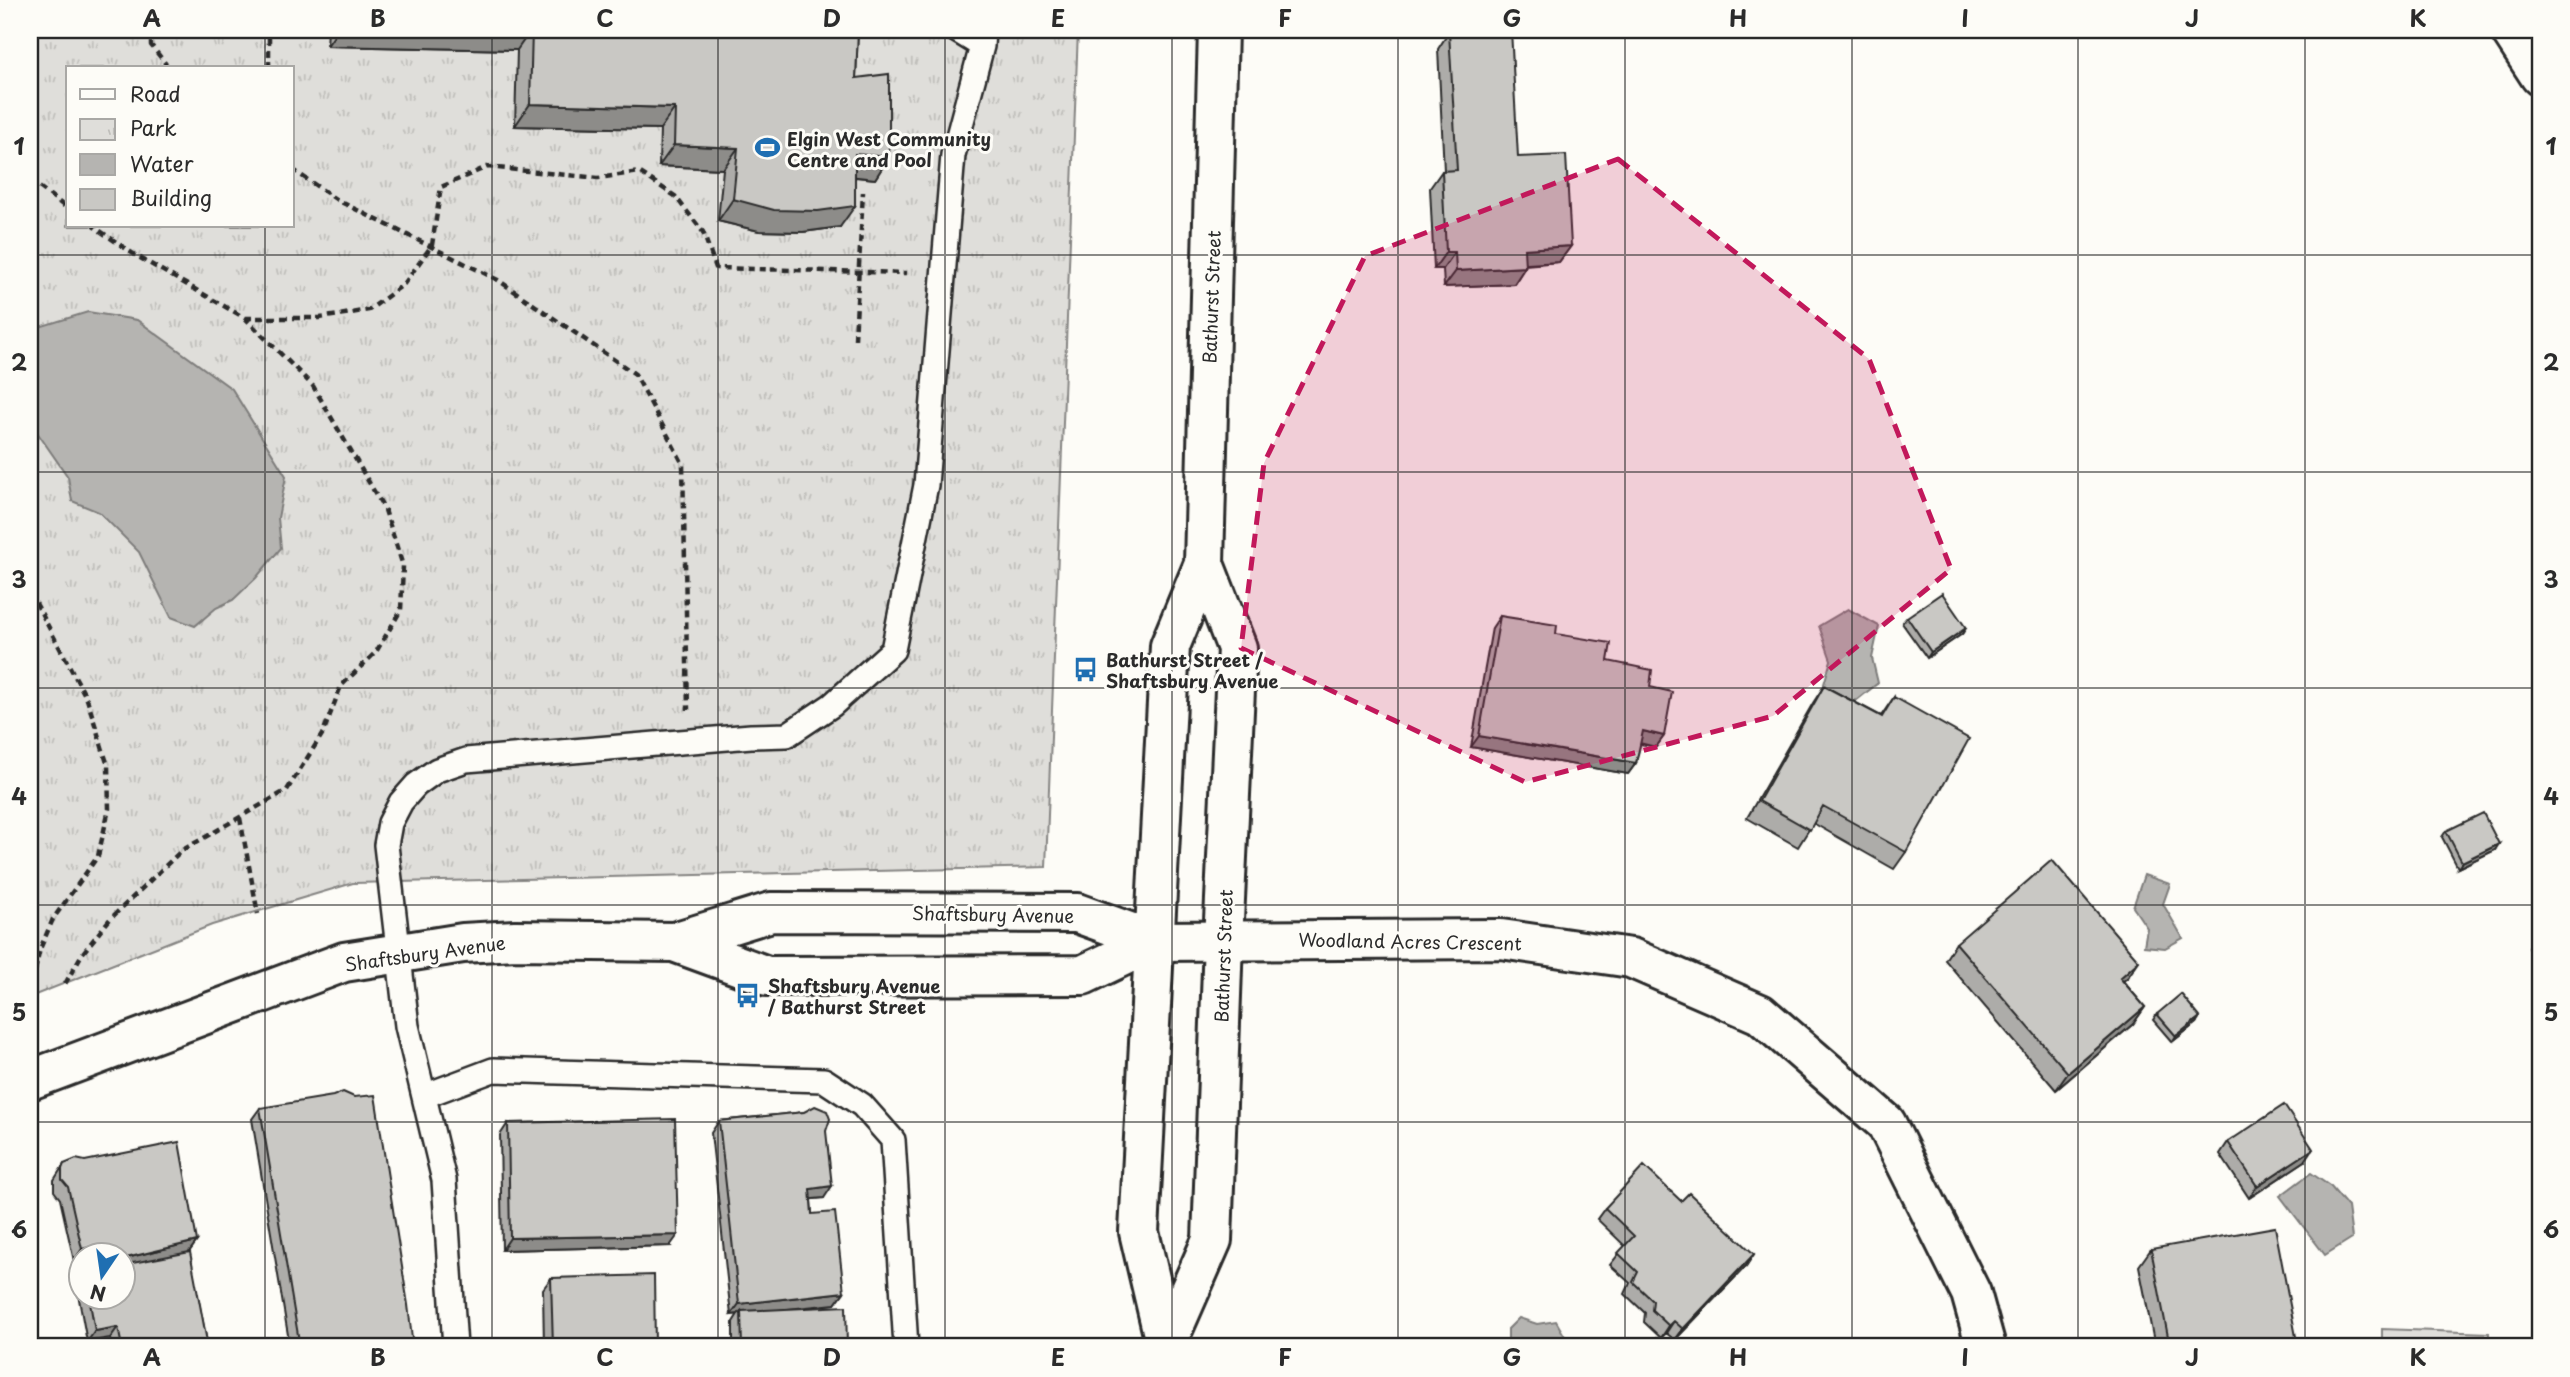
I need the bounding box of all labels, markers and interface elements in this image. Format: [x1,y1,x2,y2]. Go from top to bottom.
text: A [143,0,161,35]
text: B [370,0,386,35]
text: C [596,0,614,35]
text: D [823,0,841,35]
text: E [1051,0,1065,35]
text: F [1278,0,1292,35]
text: G [1503,0,1521,35]
text: H [1729,0,1747,35]
text: I [1961,0,1969,35]
text: J [2185,0,2199,35]
text: K [2410,0,2427,35]
legend [66,66,294,228]
text: Road [130,77,181,109]
text: Park [130,111,177,143]
place label: Elgin West Community Centre and Pool [787,125,991,173]
text: 1 [14,128,25,163]
text: 1 [2546,128,2557,163]
sports icon: Elgin West Community Centre and Pool [753,134,781,162]
text: Water [130,147,194,179]
text: Building [130,181,212,213]
street label: Bathurst Street [1195,230,1227,364]
text: 2 [11,344,27,379]
text: 2 [2543,344,2559,379]
text: 3 [11,561,27,596]
text: 3 [2543,561,2559,596]
place label: Bathurst Street / Shaftsbury Avenue [1106,646,1279,694]
bus stop icon: Bathurst Street / Shaftsbury Avenue [1072,655,1100,683]
text: 4 [11,778,27,813]
text: 4 [2543,778,2559,813]
street label: Bathurst Street [1207,889,1239,1023]
street label: Shaftsbury Avenue [912,899,1074,929]
street label: Woodland Acres Crescent [1298,926,1522,956]
street label: Shaftsbury Avenue [343,928,507,978]
place label: Shaftsbury Avenue / Bathurst Street [767,972,941,1020]
bus stop icon: Shaftsbury Avenue / Bathurst Street [734,981,762,1009]
text: 5 [12,994,26,1029]
text: 5 [2544,994,2558,1029]
text: 6 [11,1211,27,1246]
text: 6 [2543,1211,2559,1246]
north arrow [66,1240,136,1310]
text: N [87,1278,108,1309]
text: A [143,1339,161,1374]
text: B [370,1339,386,1374]
text: C [596,1339,614,1374]
text: D [823,1339,841,1374]
text: E [1051,1339,1065,1374]
text: F [1278,1339,1292,1374]
text: G [1503,1339,1521,1374]
text: H [1729,1339,1747,1374]
text: I [1961,1339,1969,1374]
text: J [2185,1339,2199,1374]
text: K [2410,1339,2427,1374]

